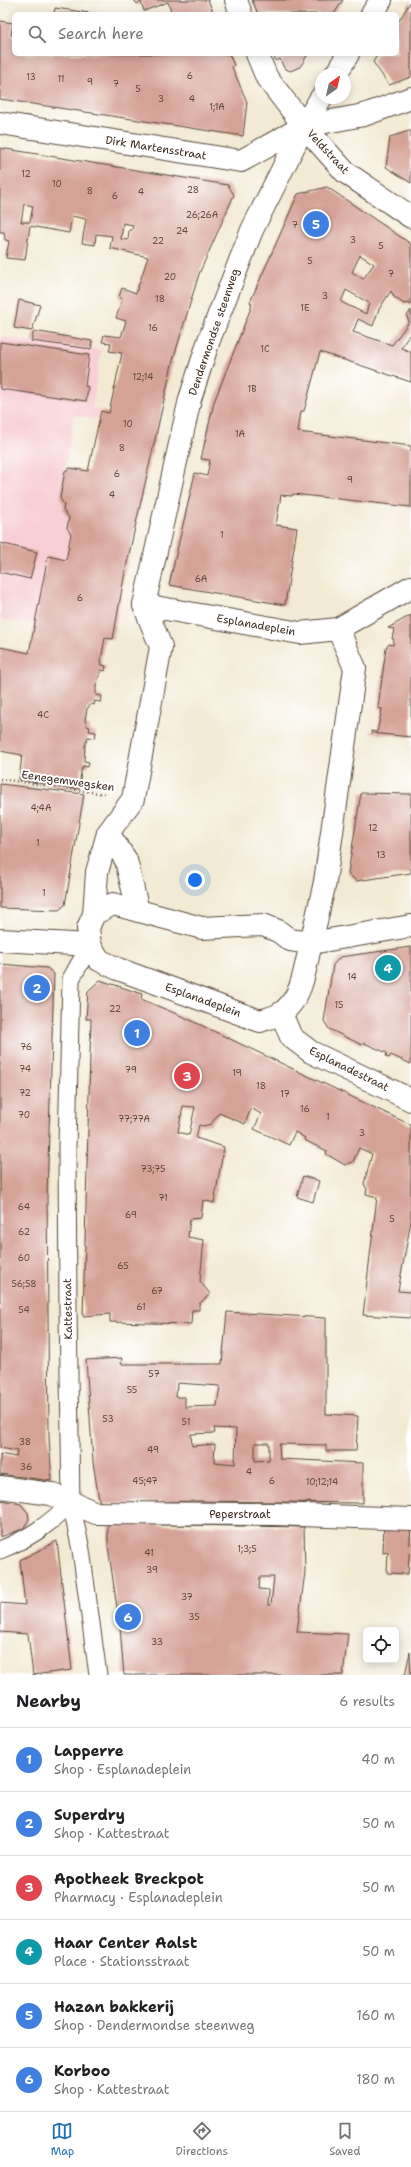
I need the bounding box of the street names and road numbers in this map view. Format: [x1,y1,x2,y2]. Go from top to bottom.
street label: Veldstraat [304,127,353,178]
street label: Dirk Martensstraat [104,133,208,163]
street label: Dendermondse steenweg [185,266,243,398]
street label: Esplanadeplein [215,611,297,639]
street label: Eenegemwegsken [20,767,116,795]
street label: Esplanadeplein [163,979,243,1021]
street label: Esplanadestraat [306,1043,392,1095]
street label: Kattestraat [60,1278,76,1340]
street label: Peperstraat [209,1507,271,1522]

